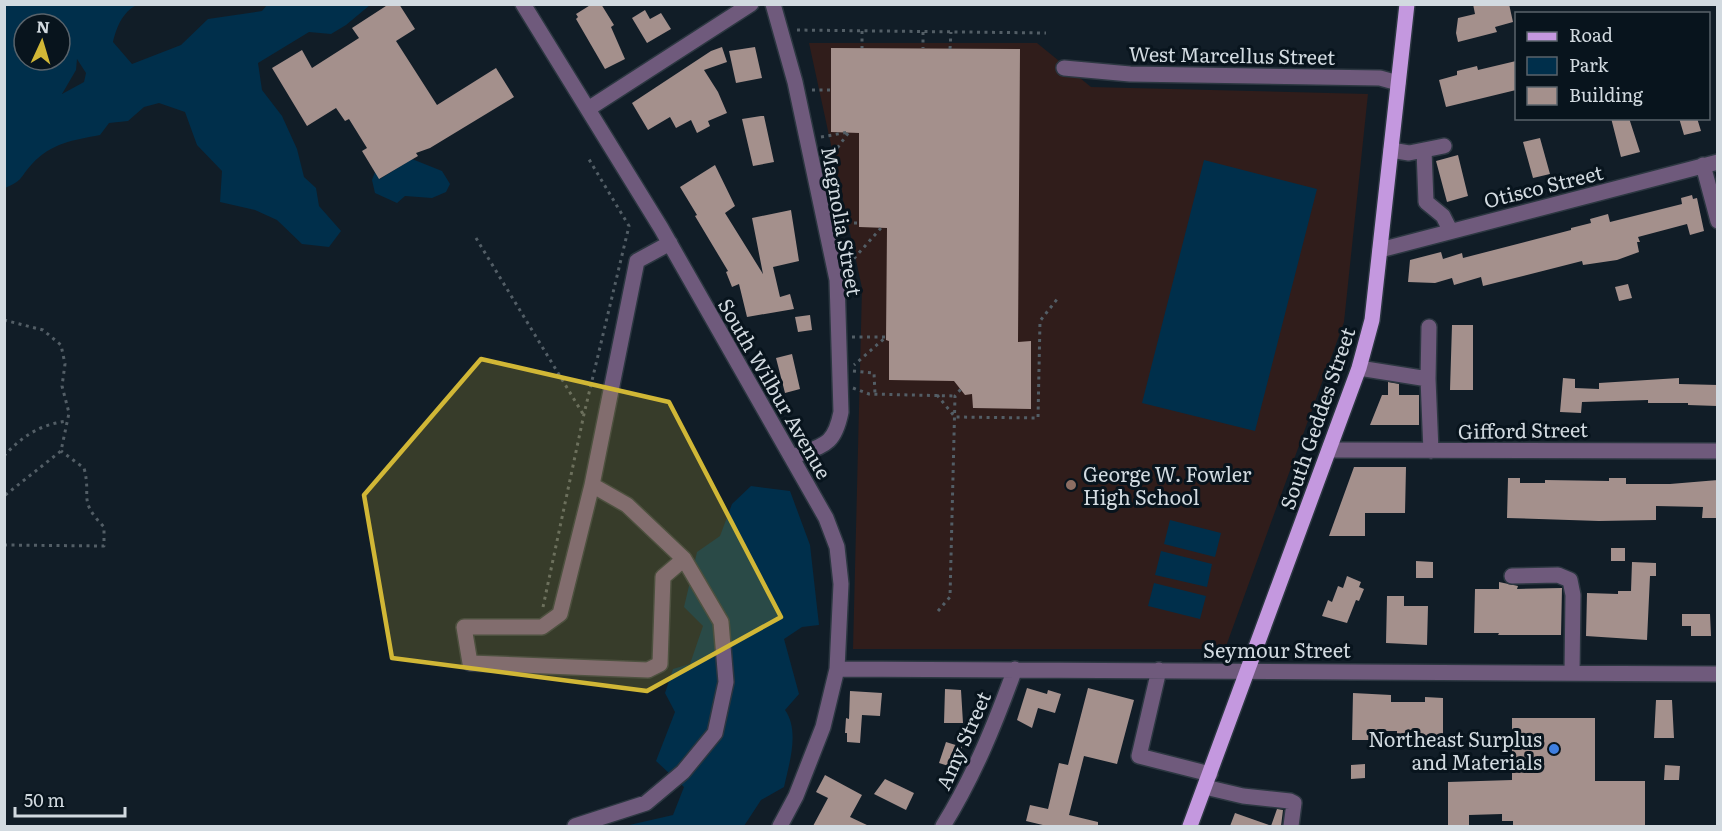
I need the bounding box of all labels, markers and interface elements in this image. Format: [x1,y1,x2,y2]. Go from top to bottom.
north arrow [12,12,72,72]
legend [1515,12,1710,120]
text: N [36,14,51,38]
text: Road [1569,21,1613,48]
street label: West Marcellus Street [1128,37,1336,71]
text: Park [1569,51,1610,78]
text: Building [1569,81,1644,108]
street label: Magnolia Street [815,144,871,298]
street label: Otisco Street [1480,156,1606,214]
street label: South Wilbur Avenue [712,292,840,484]
street label: South Geddes Street [1271,323,1361,513]
street label: Gifford Street [1458,413,1588,445]
place label: George W. Fowler High School [1083,458,1252,511]
marker: George W. Fowler High School [1064,478,1078,492]
street label: Seymour Street [1203,634,1351,664]
street label: Amy Street [927,686,997,794]
place label: Northeast Surplus and Materials [1368,723,1542,776]
marker: Northeast Surplus and Materials [1547,742,1561,756]
scale bar [15,780,124,818]
text: 50 m [24,786,65,813]

